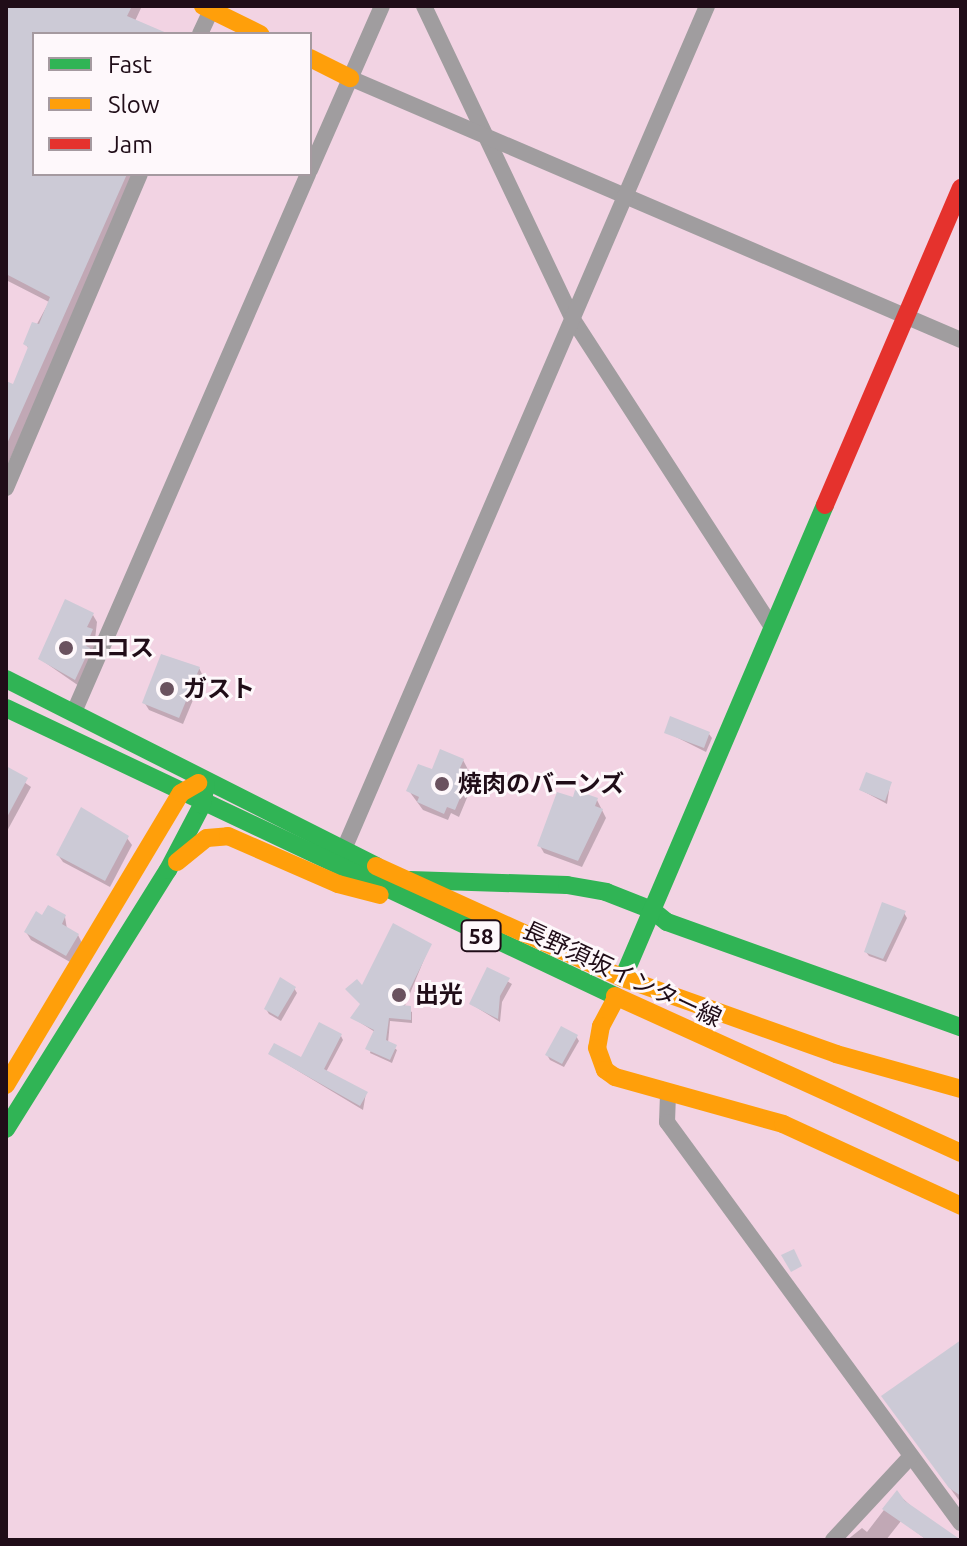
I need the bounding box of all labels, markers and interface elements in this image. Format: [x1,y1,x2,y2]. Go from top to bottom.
legend [32,32,312,176]
text: Fast [108,51,152,78]
text: Slow [108,91,160,118]
text: Jam [108,131,153,158]
place label: ココス [82,634,154,662]
marker: ココス [57,639,75,657]
place label: ガスト [183,675,255,703]
marker: ガスト [158,680,176,698]
place label: 焼肉のバーンズ [458,770,626,798]
marker: 焼肉のバーンズ [433,775,451,793]
street label: 長野須坂インター線 [518,915,726,1033]
road number: 58 [459,918,503,954]
place label: 出光 [415,981,463,1009]
marker: 出光 [390,986,408,1004]

